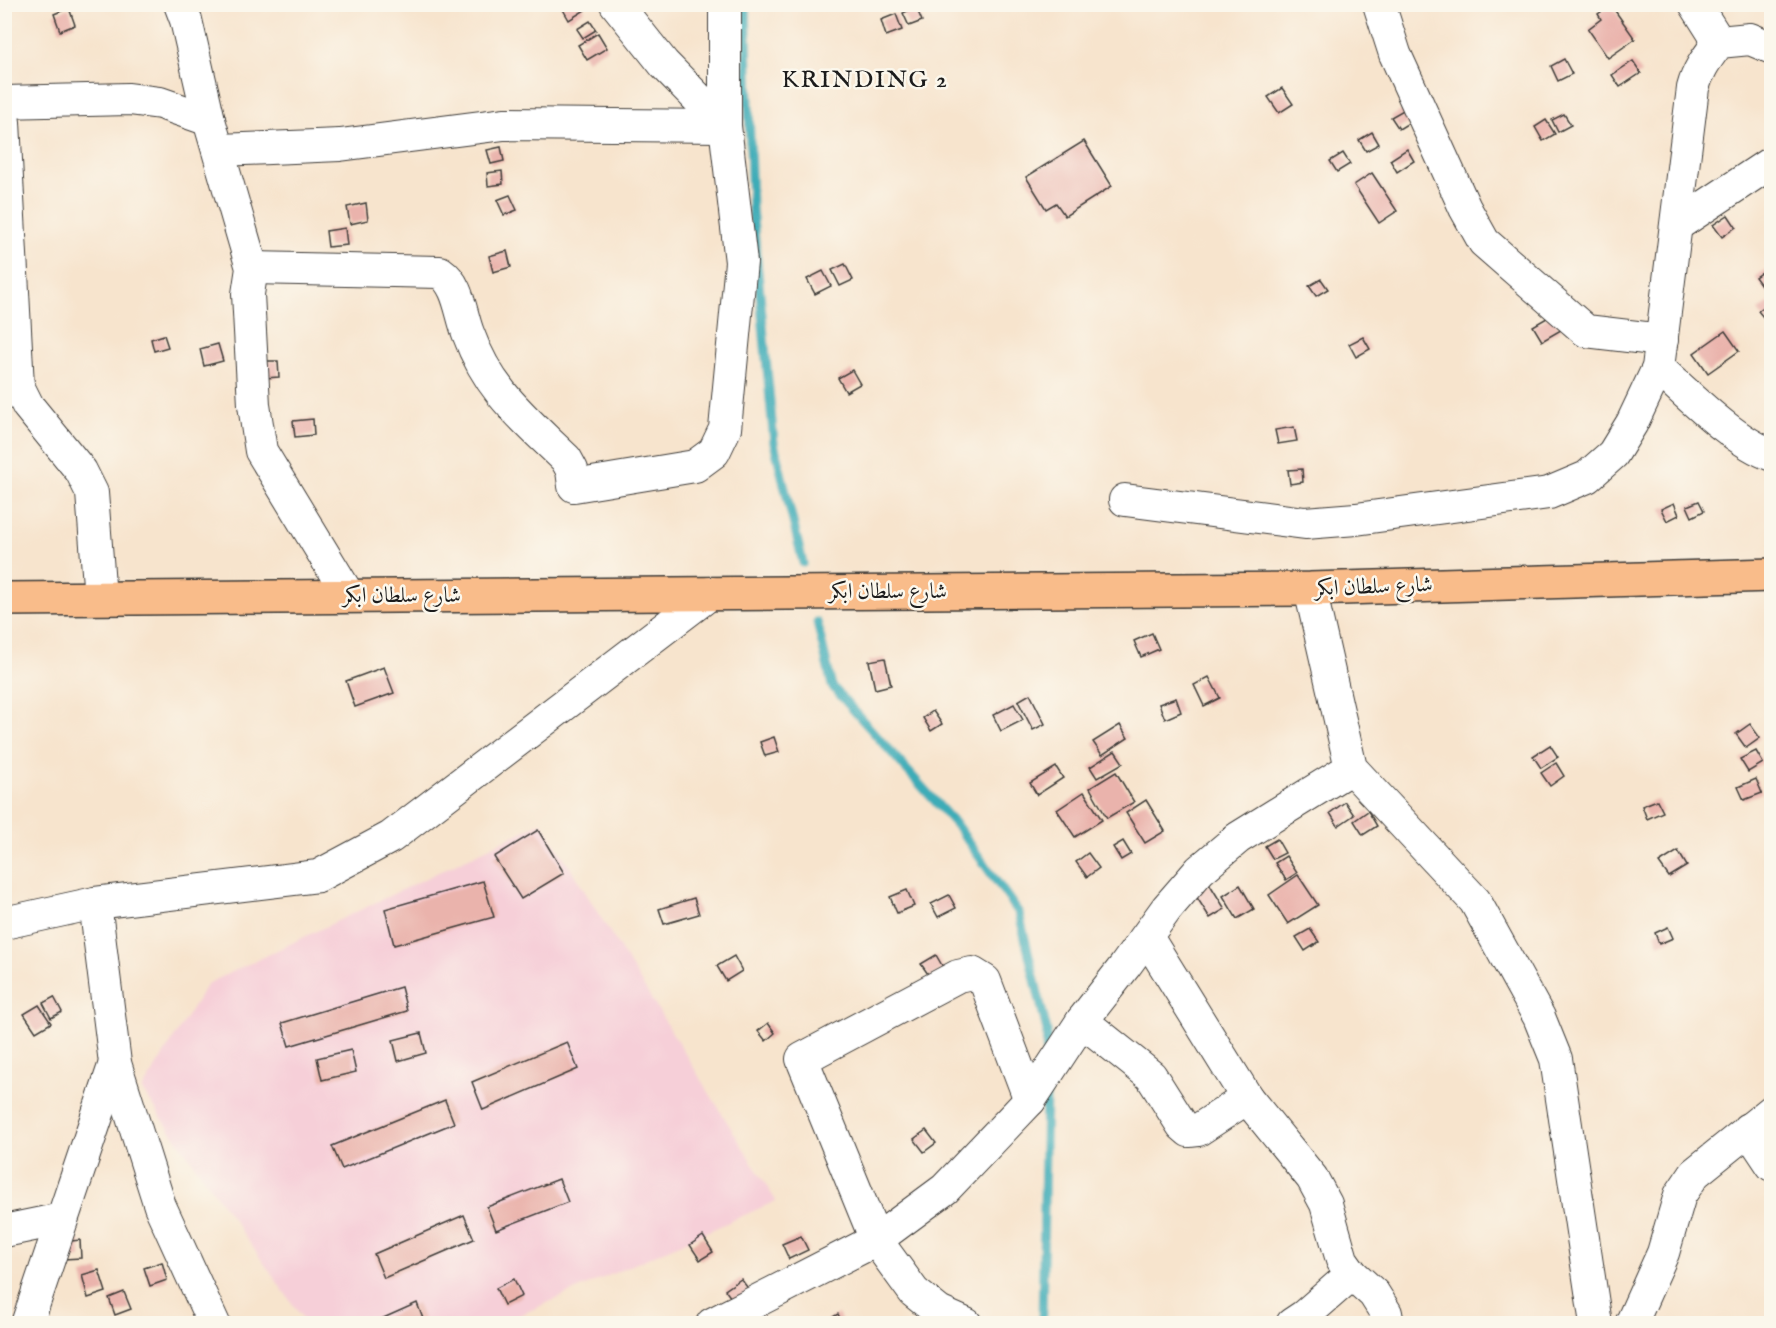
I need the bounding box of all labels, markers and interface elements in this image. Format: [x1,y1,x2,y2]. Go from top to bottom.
district label: KRINDING 2 [782,65,948,96]
street label: شارع سلطان ابكر [1313,571,1433,606]
street label: شارع سلطان ابكر [827,578,947,609]
street label: شارع سلطان ابكر [341,582,461,613]

